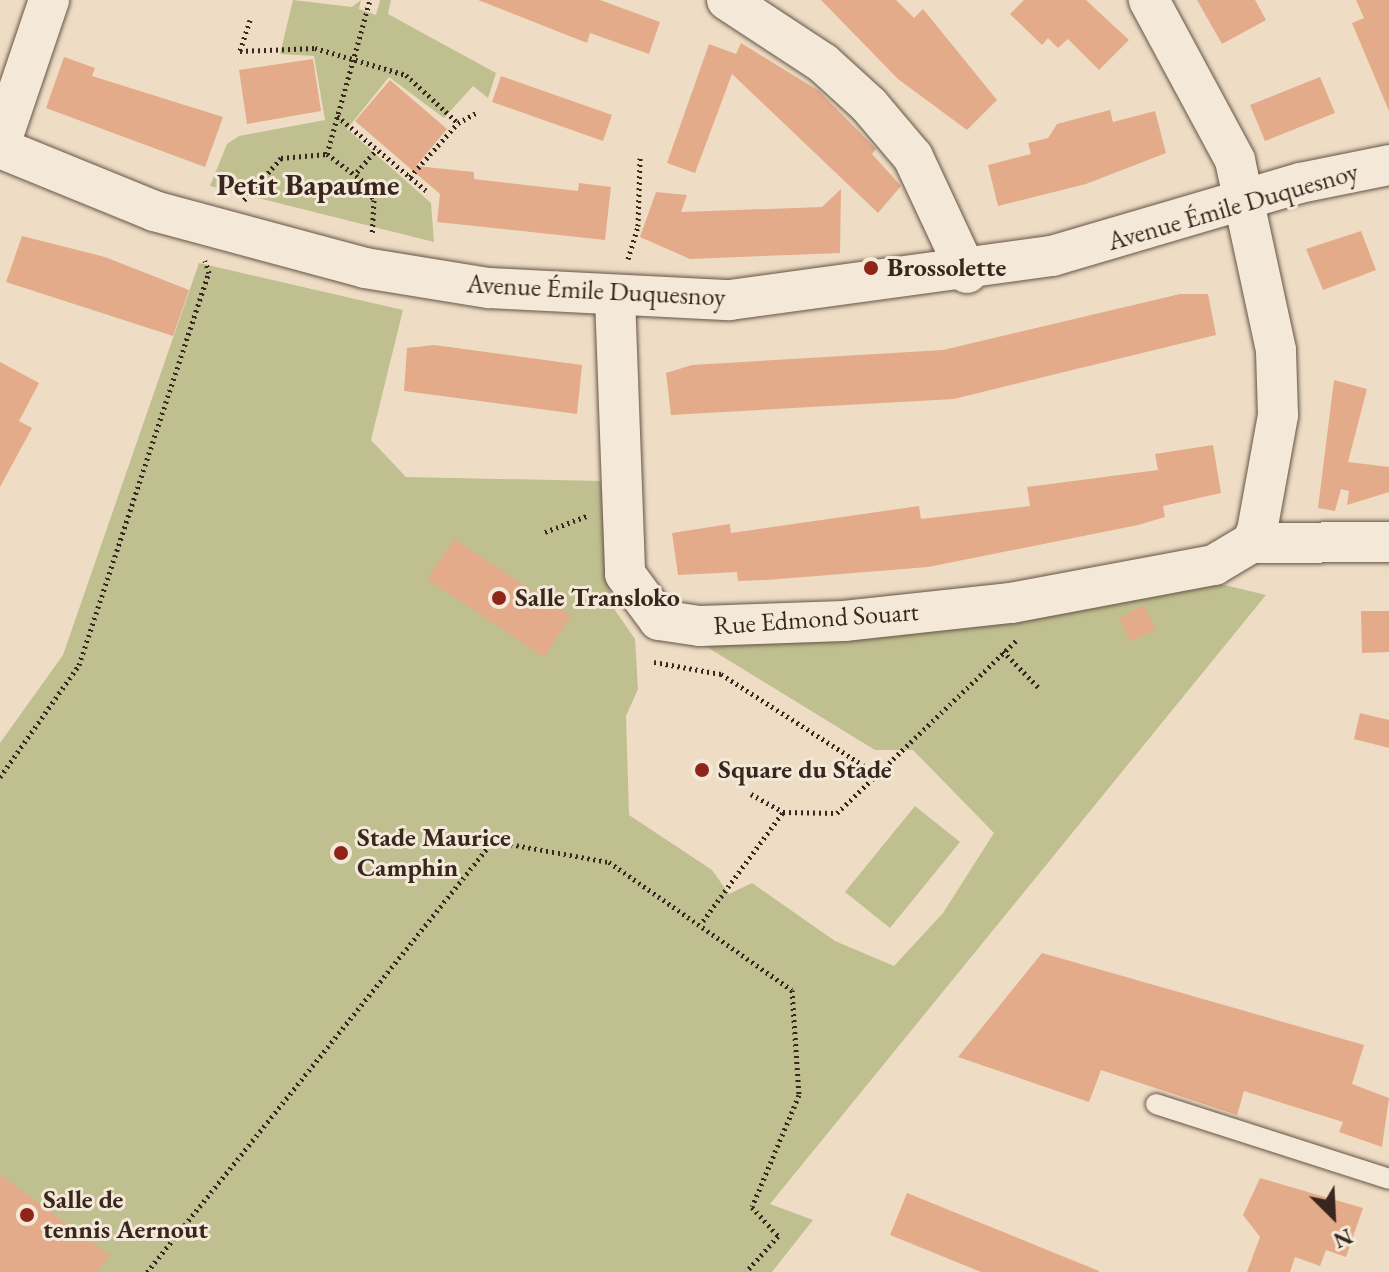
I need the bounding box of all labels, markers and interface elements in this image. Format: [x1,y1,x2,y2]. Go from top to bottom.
street label: Avenue Émile Duquesnoy [1104,156,1362,258]
district label: Petit Bapaume [216,167,400,203]
place label: Brossolette [887,252,1006,284]
marker: Brossolette [862,259,880,277]
street label: Avenue Émile Duquesnoy [466,269,726,313]
place label: Salle Transloko [515,582,680,614]
marker: Salle Transloko [490,589,508,607]
street label: Rue Edmond Souart [712,596,920,642]
place label: Square du Stade [718,754,892,786]
marker: Square du Stade [693,761,711,779]
place label: Stade Maurice Camphin [357,822,511,884]
marker: Stade Maurice Camphin [332,844,350,862]
north arrow [1293,1176,1373,1256]
place label: Salle de tennis Aernout [43,1184,208,1246]
marker: Salle de tennis Aernout [18,1206,36,1224]
text: N [1329,1222,1357,1255]

